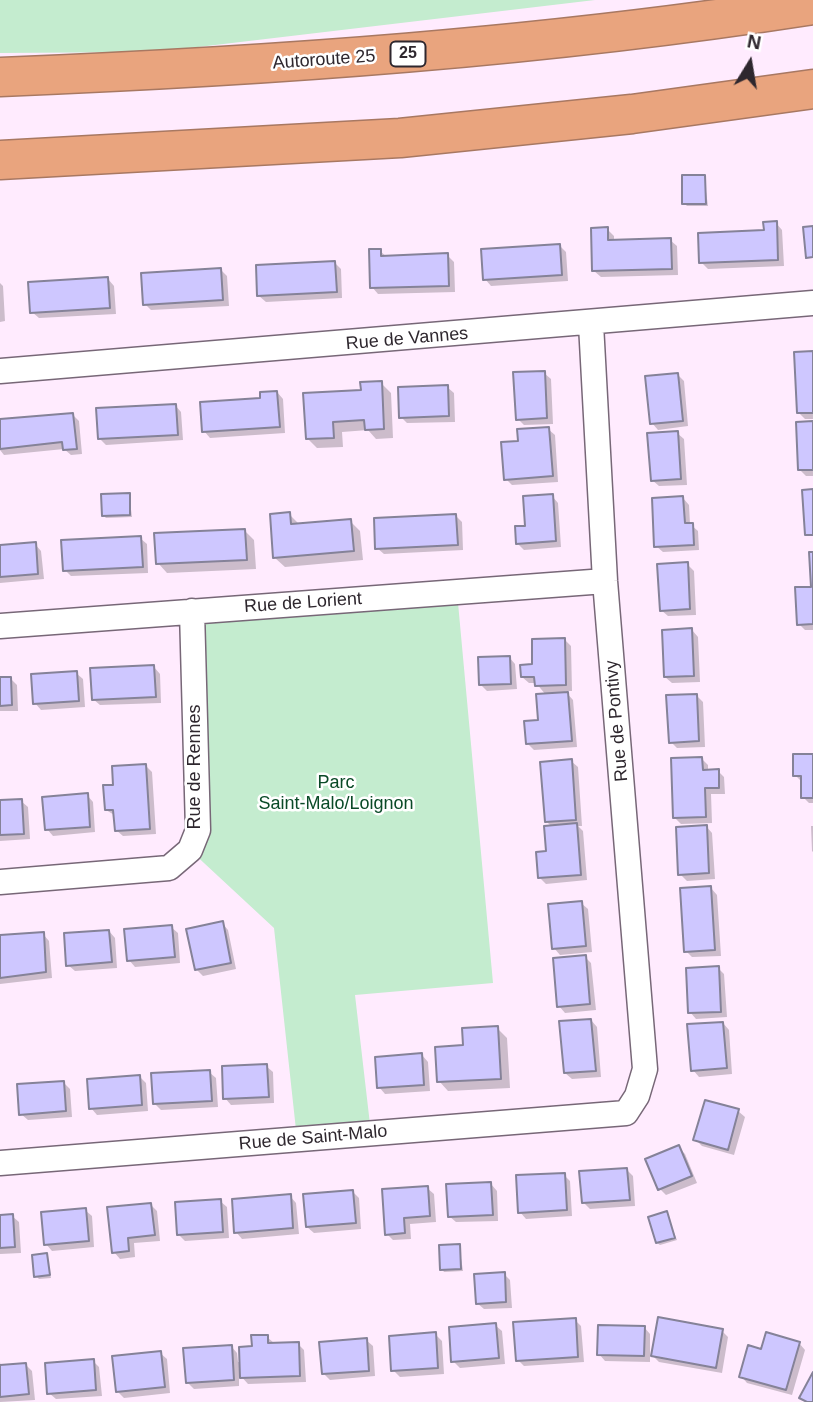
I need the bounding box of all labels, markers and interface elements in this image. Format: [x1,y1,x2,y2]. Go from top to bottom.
north arrow [715,28,785,98]
text: N [745,30,763,54]
road number: 25 [390,42,426,66]
street label: Autoroute 25 [272,46,376,74]
street label: Rue de Vannes [345,323,469,355]
street label: Rue de Lorient [243,588,363,618]
street label: Rue de Pontivy [601,659,633,783]
street label: Rue de Rennes [184,704,206,830]
park label: Parc Saint-Malo/Loignon [258,772,414,814]
street label: Rue de Saint-Malo [238,1121,388,1155]

